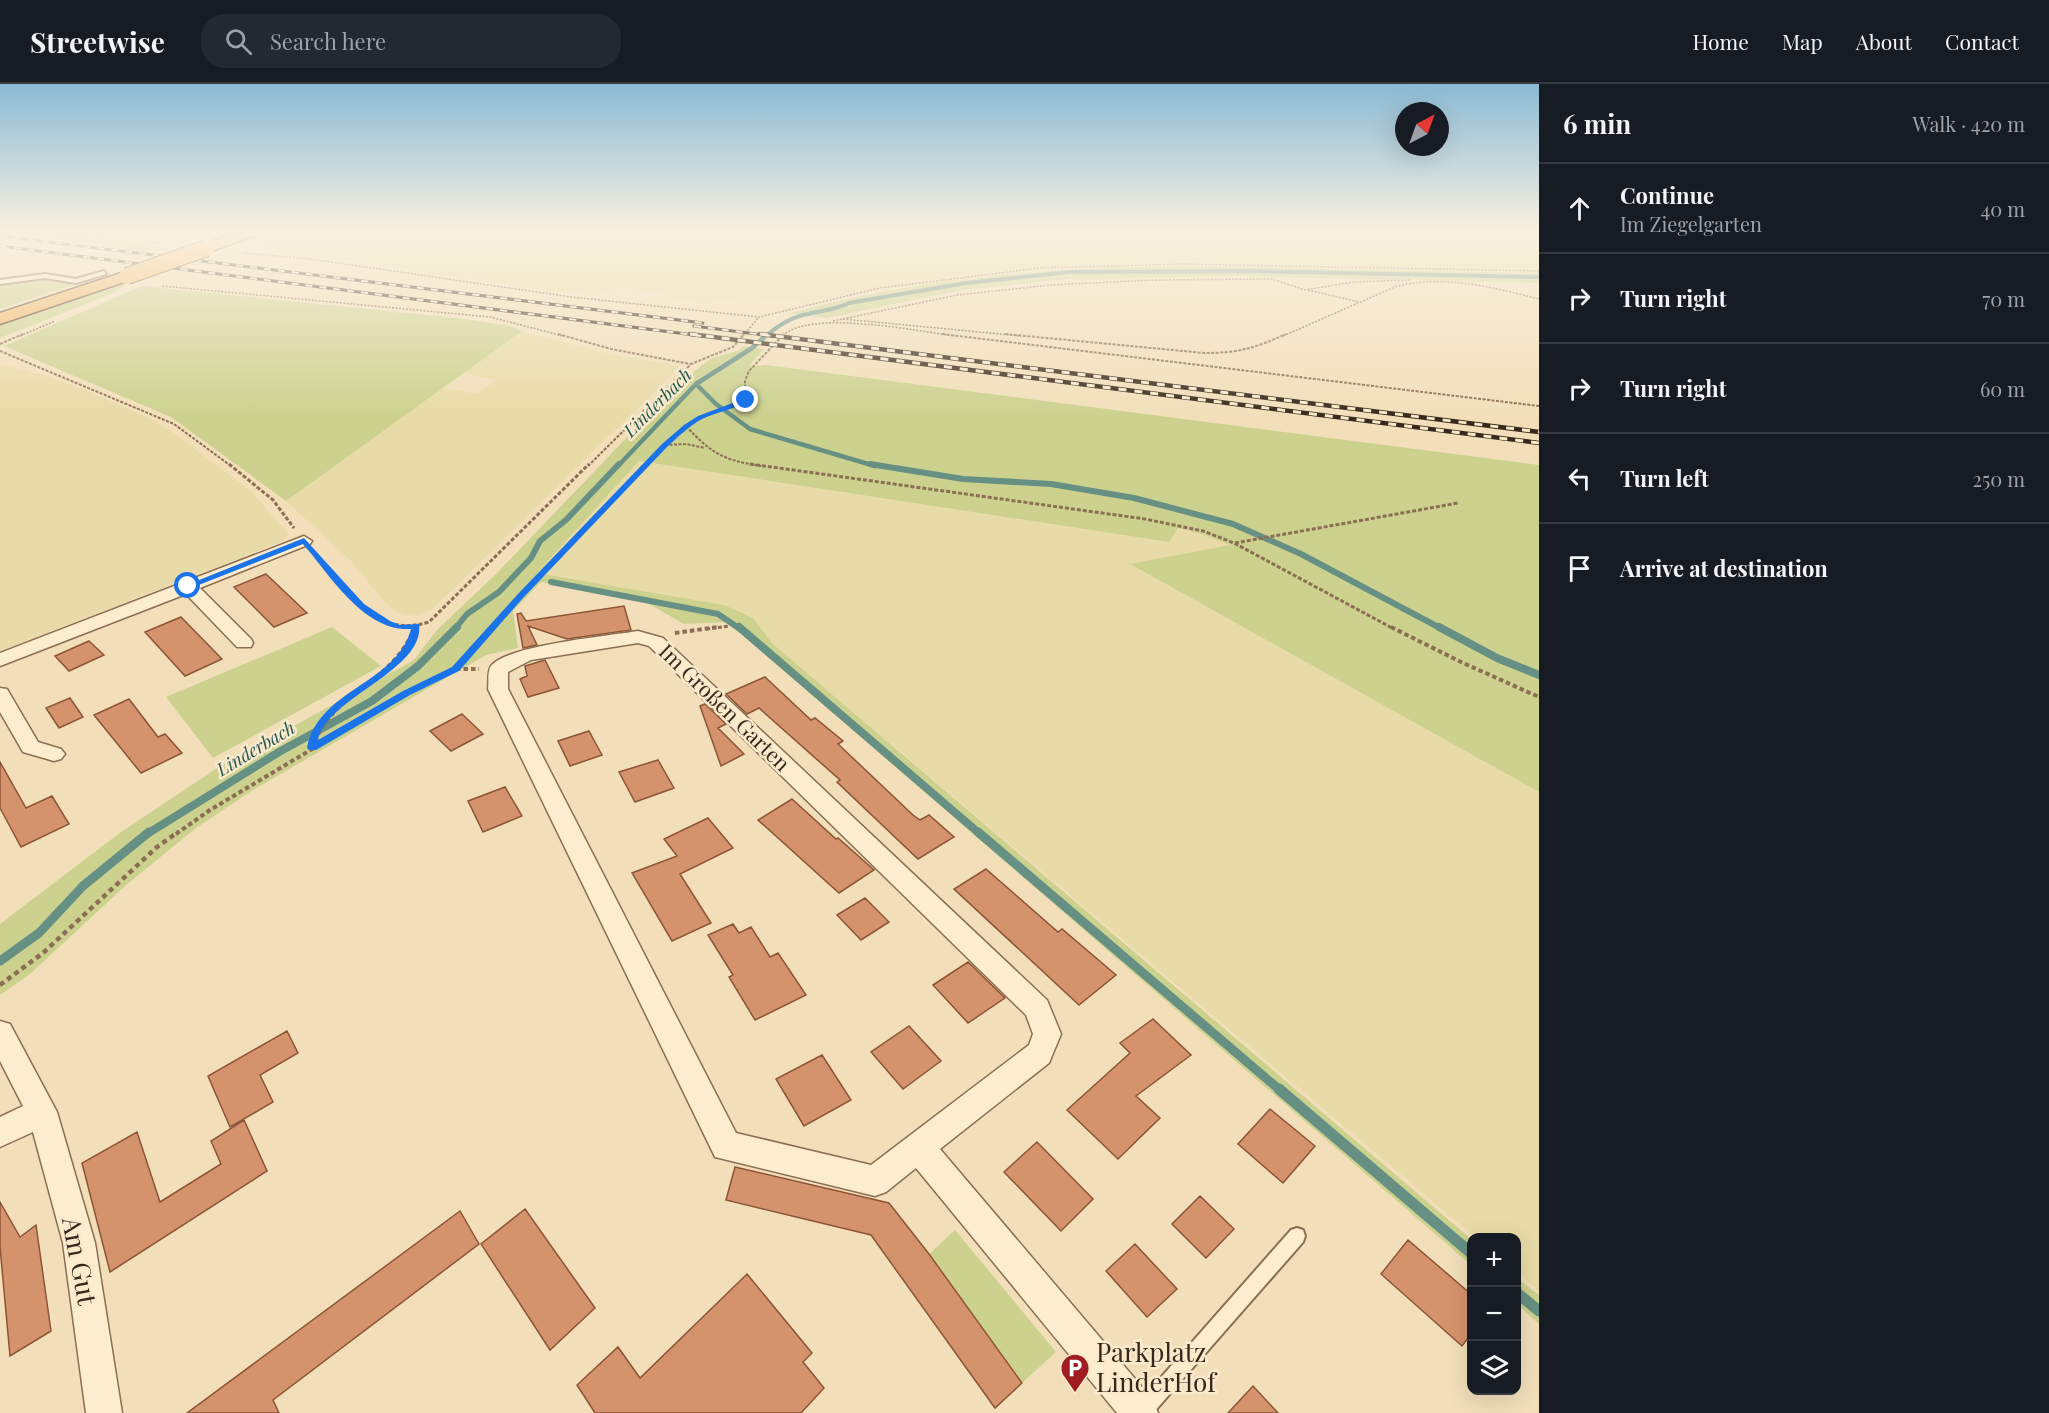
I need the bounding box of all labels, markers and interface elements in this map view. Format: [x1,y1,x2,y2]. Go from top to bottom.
search box [201,14,621,68]
text: Streetwise [30,23,165,60]
icon: search [222,25,255,58]
text: Search here [270,26,386,56]
text: Home [1693,27,1749,55]
text: Map [1782,27,1823,55]
text: About [1856,27,1912,55]
text: Contact [1945,27,2019,55]
north arrow [1395,102,1449,156]
text: 6 min [1563,106,1631,141]
text: Walk · 420 m [1912,110,2025,137]
text: Continue [1620,180,1714,210]
icon: ahead [1563,192,1596,225]
text: 40 m [1980,195,2025,222]
text: Im Ziegelgarten [1620,210,1762,237]
icon: right [1563,282,1596,315]
text: Turn right [1620,283,1726,313]
text: 70 m [1982,285,2025,312]
water label: Linderbach [617,363,697,442]
icon: right [1563,372,1596,405]
text: Turn right [1620,373,1726,403]
text: 60 m [1980,375,2025,402]
route end [732,386,758,412]
icon: left [1563,462,1596,495]
text: Turn left [1620,463,1709,493]
text: 250 m [1972,465,2025,492]
icon: arrive [1563,552,1596,585]
text: Arrive at destination [1620,553,1828,583]
route start [174,572,200,598]
street label: Im Großen Garten [654,637,797,777]
water label: Linderbach [211,715,299,781]
street label: Am Gut [55,1213,106,1308]
map controls [1467,1233,1521,1395]
button: + [1467,1233,1521,1287]
button: − [1467,1287,1521,1341]
place label: Parkplatz LinderHof [1096,1334,1218,1399]
button: layers [1467,1341,1521,1395]
parking icon: Parkplatz LinderHof [1059,1352,1091,1394]

